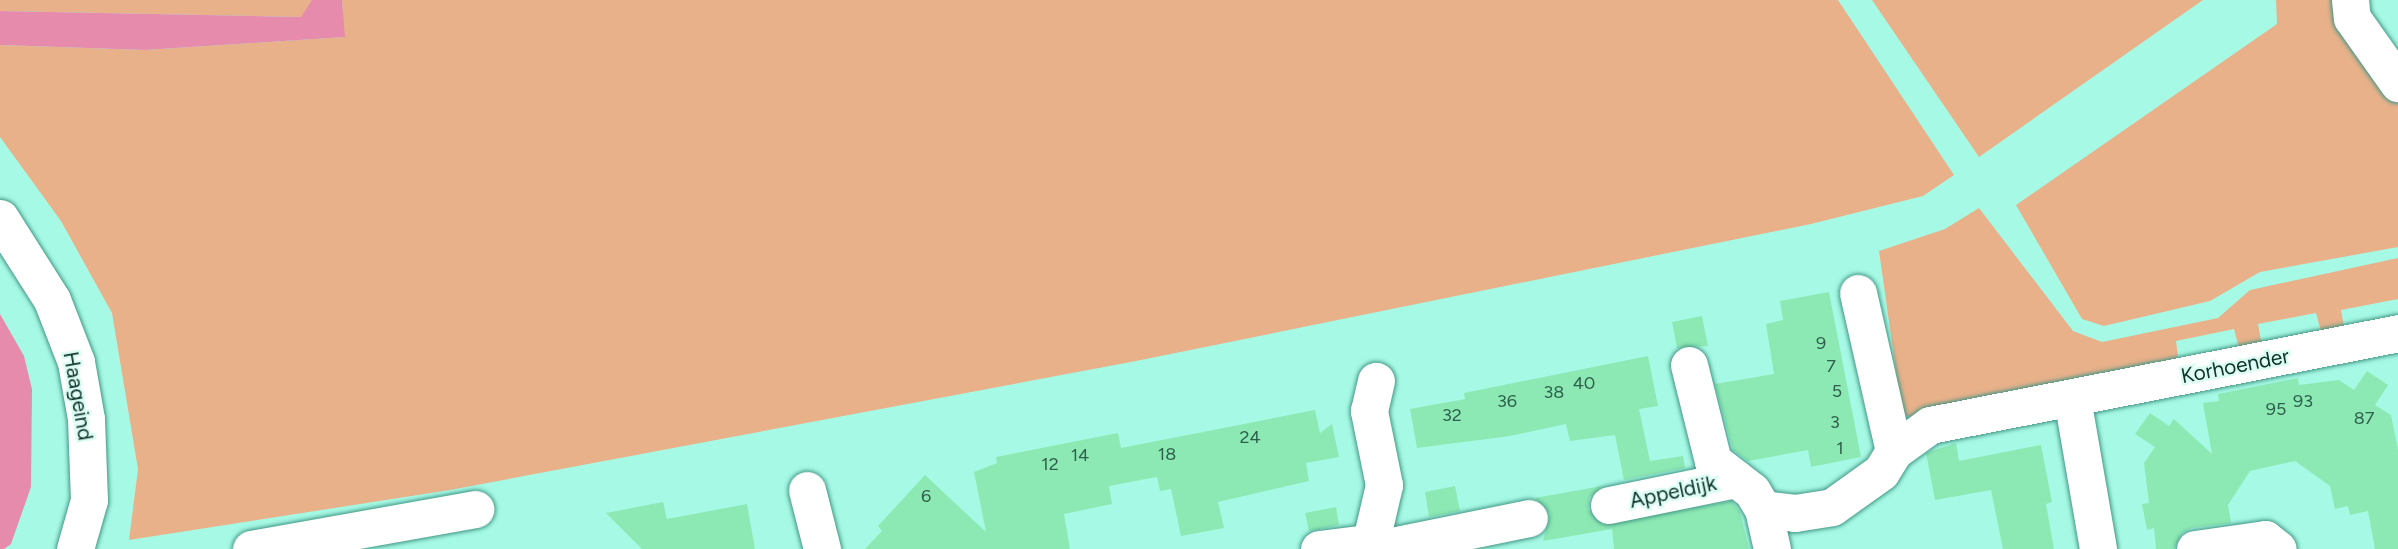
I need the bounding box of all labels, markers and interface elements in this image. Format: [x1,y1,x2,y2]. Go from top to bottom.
house number: 9 [1816,332,1826,354]
street label: Korhoender [2179,343,2291,389]
street label: Haageind [58,350,98,442]
house number: 7 [1826,355,1836,377]
house number: 40 [1573,372,1595,394]
house number: 5 [1832,380,1842,402]
house number: 38 [1544,381,1564,403]
house number: 36 [1497,390,1517,412]
house number: 93 [2293,390,2313,412]
house number: 95 [2266,398,2286,420]
house number: 32 [1442,404,1462,426]
house number: 87 [2354,407,2374,429]
house number: 3 [1830,411,1840,433]
house number: 24 [1239,426,1261,448]
house number: 1 [1836,437,1844,459]
house number: 18 [1158,443,1176,465]
house number: 14 [1071,444,1089,466]
house number: 12 [1041,453,1059,475]
street label: Appeldijk [1627,471,1719,513]
house number: 6 [921,485,931,507]

